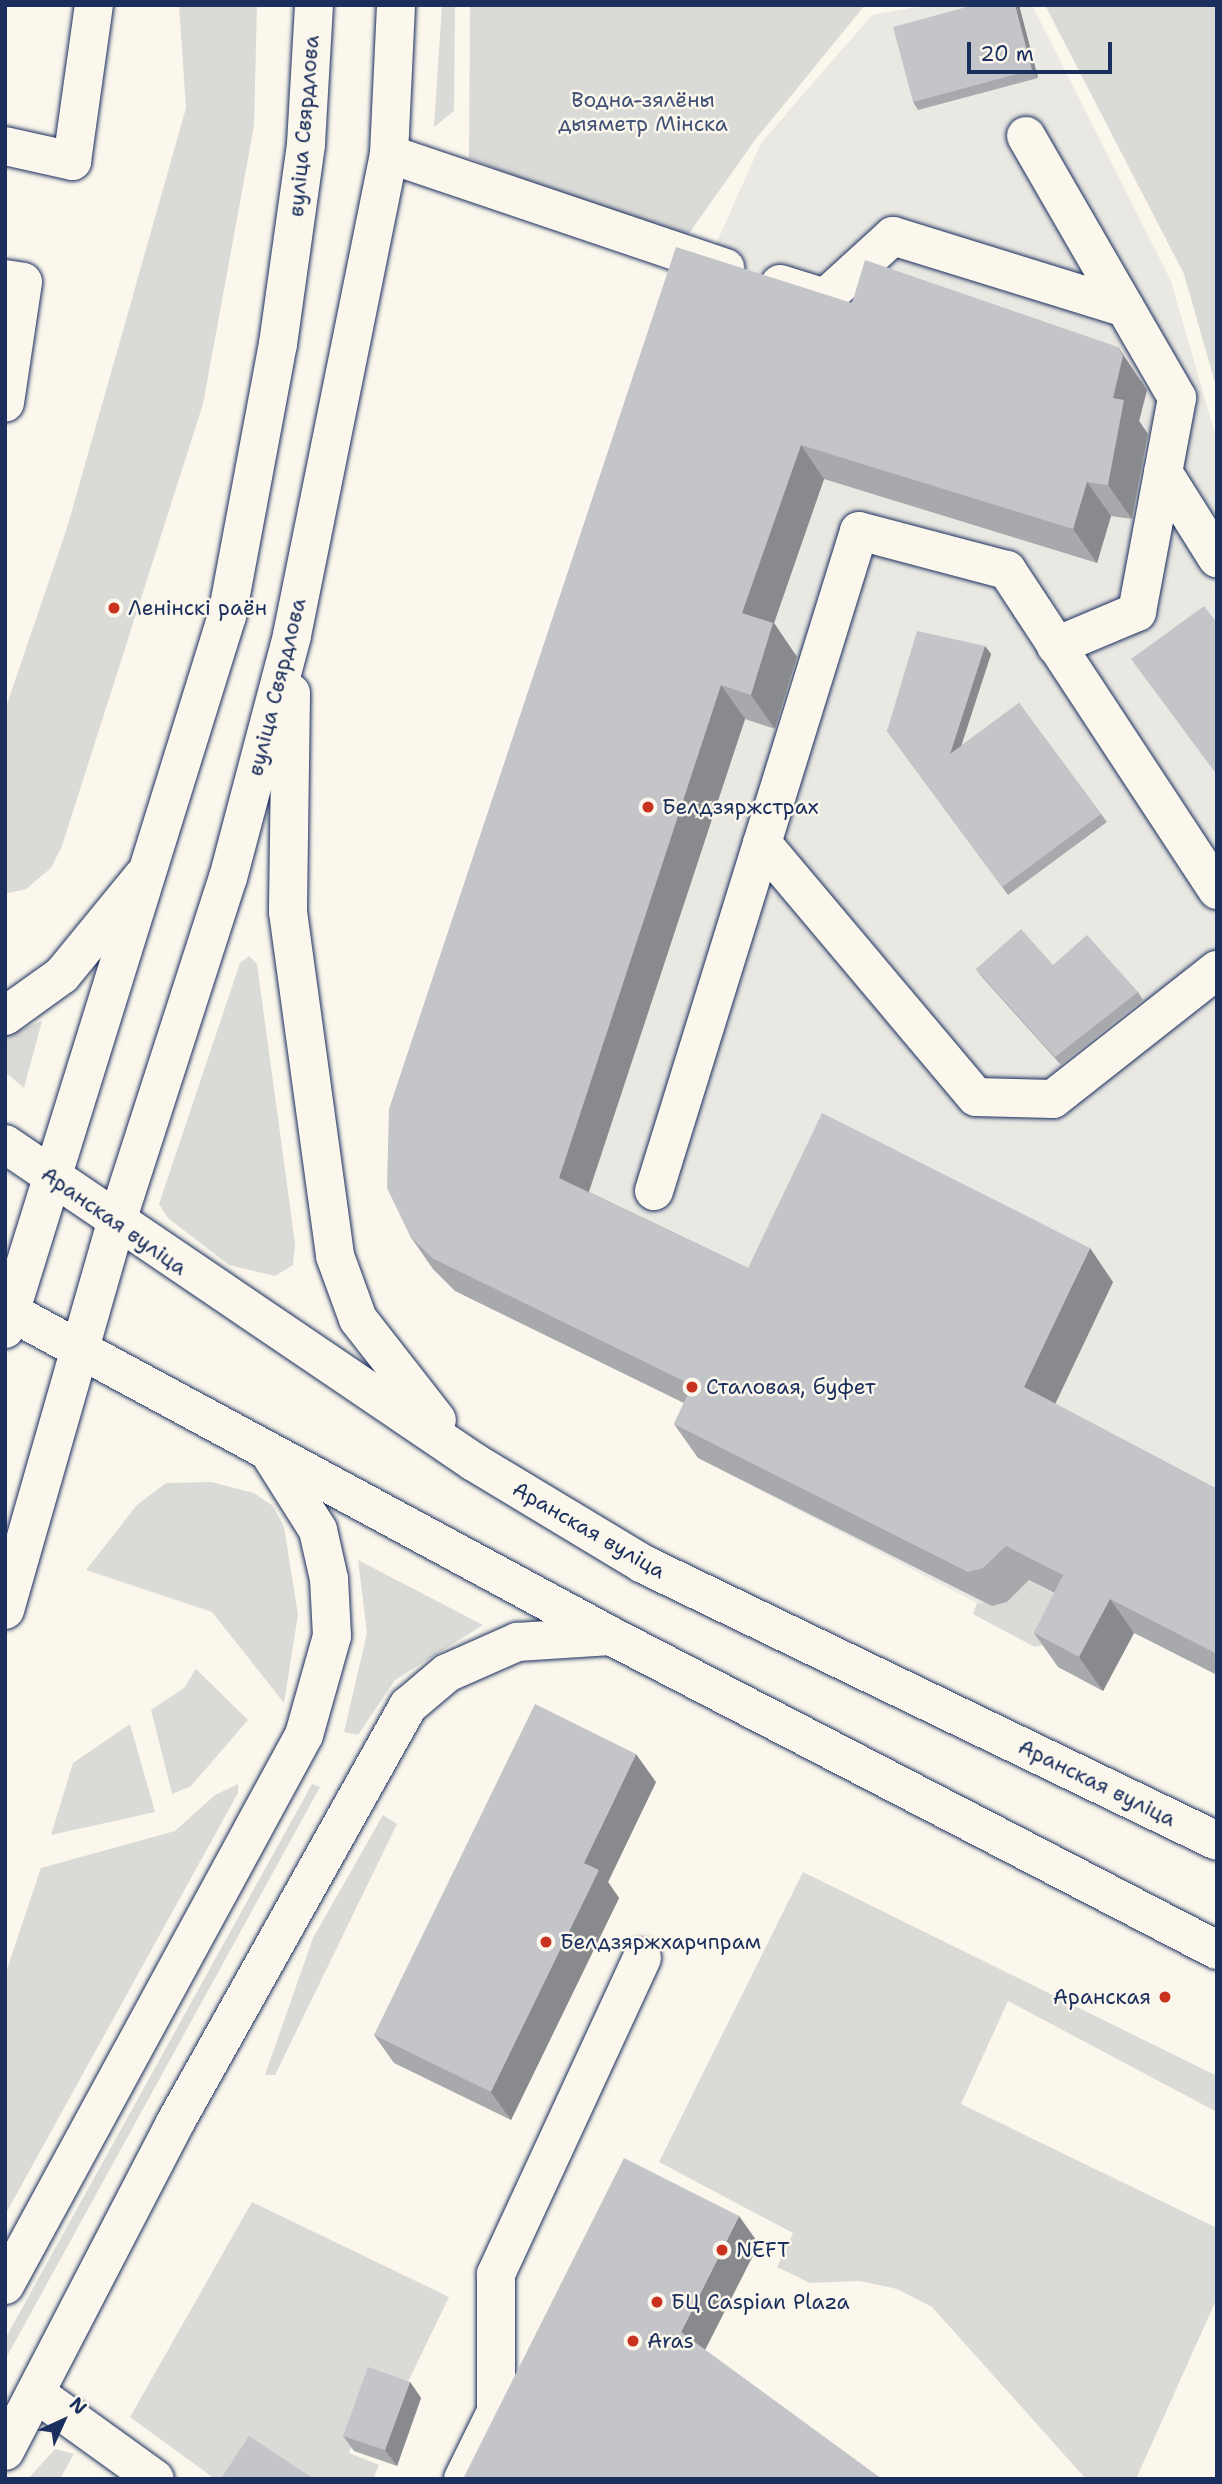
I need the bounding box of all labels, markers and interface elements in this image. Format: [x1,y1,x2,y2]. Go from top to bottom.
scale bar [970,28,1115,72]
street label: вуліца Свярдлова [284,34,324,218]
text: 20 m [980,40,1034,68]
park label: Водна-зялёны дыяметр Мінска [558,87,728,137]
place label: Ленінскі раён [128,595,267,621]
street label: вуліца Свярдлова [243,596,311,778]
marker: Ленінскі раён [106,600,122,616]
place label: Белдзяржстрах [662,794,819,820]
marker: Белдзяржстрах [640,799,656,815]
street label: Аранская вуліца [36,1161,192,1281]
place label: Сталовая, буфет [706,1374,876,1400]
marker: Сталовая, буфет [684,1379,700,1395]
street label: Аранская вуліца [508,1476,670,1584]
street label: Аранская вуліца [1014,1734,1180,1832]
place label: Белдзяржхарчпрам [560,1929,761,1955]
marker: Белдзяржхарчпрам [538,1934,554,1950]
place label: Аранская [1053,1984,1151,2010]
marker: Аранская [1157,1989,1173,2005]
place label: NEFT [736,2237,790,2263]
marker: NEFT [714,2242,730,2258]
place label: БЦ Caspian Plaza [671,2289,850,2315]
marker: БЦ Caspian Plaza [649,2294,665,2310]
place label: Aras [647,2328,694,2354]
marker: Aras [625,2333,641,2349]
north arrow [28,2386,98,2456]
text: N [64,2392,92,2420]

